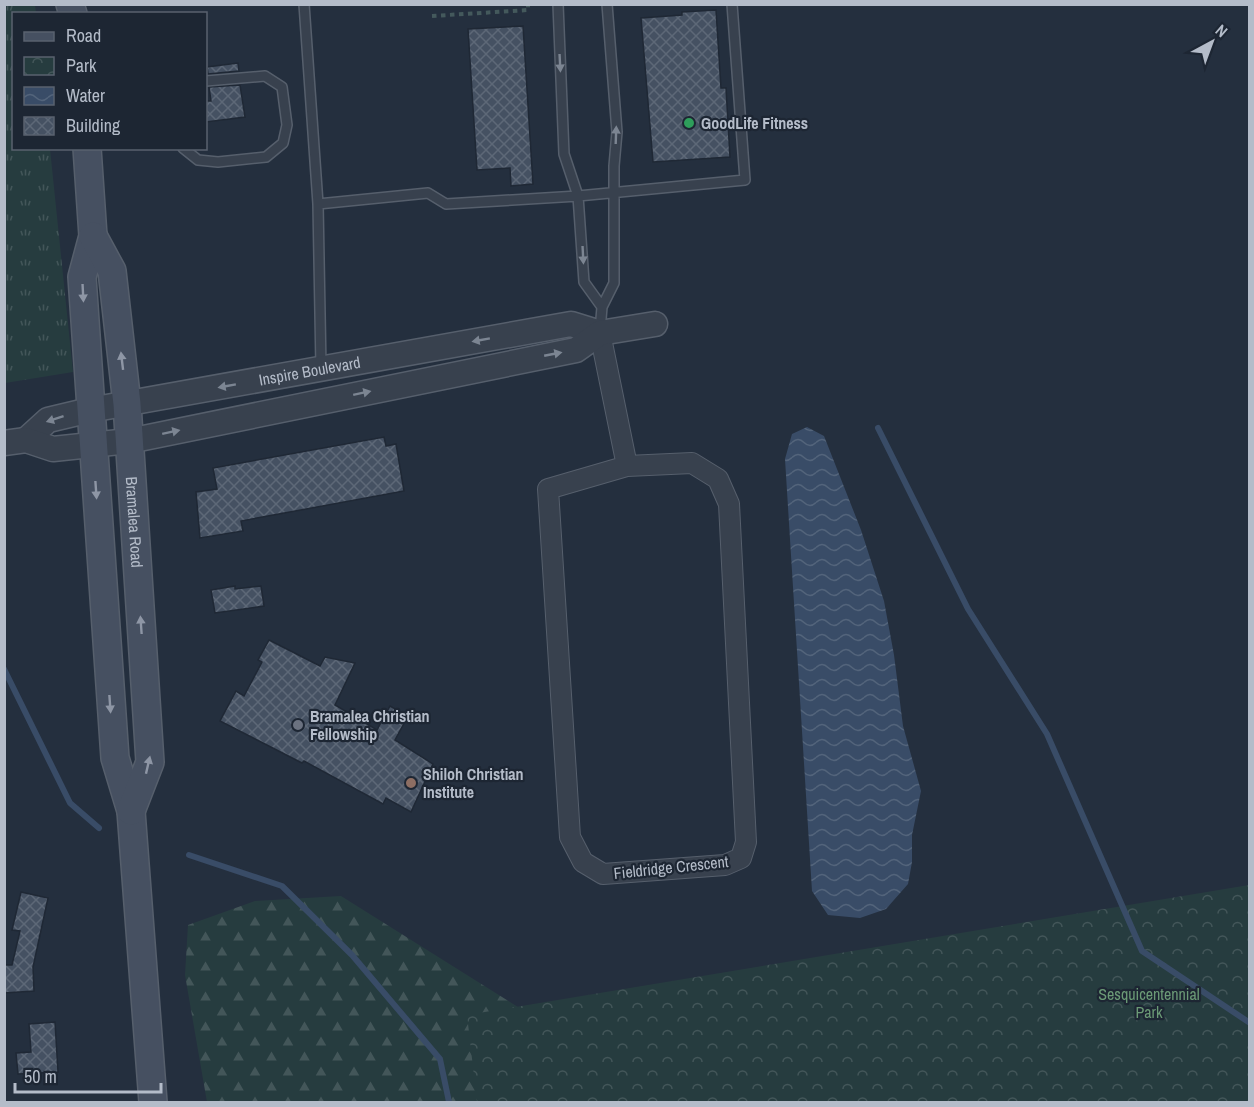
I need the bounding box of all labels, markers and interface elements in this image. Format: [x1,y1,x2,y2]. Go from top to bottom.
legend [12,12,207,150]
north arrow [1182,12,1242,72]
text: N [1211,19,1233,42]
text: Road [66,23,101,48]
text: Park [66,53,97,78]
one-way arrow [556,53,565,72]
text: Water [66,83,105,108]
place label: GoodLife Fitness [701,112,808,134]
text: Building [66,113,121,138]
marker: GoodLife Fitness [682,116,696,130]
one-way arrow [612,125,621,144]
one-way arrow [578,245,587,264]
one-way arrow [78,283,88,302]
one-way arrow [472,336,491,345]
one-way arrow [544,349,563,358]
street label: Inspire Boulevard [257,351,362,391]
one-way arrow [118,352,127,371]
one-way arrow [218,382,237,391]
one-way arrow [352,388,371,397]
one-way arrow [46,415,64,424]
one-way arrow [161,427,180,436]
street label: Bramalea Road [121,476,148,568]
one-way arrow [91,480,100,499]
one-way arrow [136,615,146,634]
one-way arrow [106,695,115,714]
place label: Bramalea Christian Fellowship [310,705,430,745]
marker: Bramalea Christian Fellowship [291,718,305,732]
one-way arrow [143,756,153,774]
place label: Shiloh Christian Institute [423,763,524,803]
marker: Shiloh Christian Institute [404,776,418,790]
street label: Fieldridge Crescent [613,850,730,884]
park label: Sesquicentennial Park [1098,983,1200,1023]
scale bar [15,1056,160,1094]
text: 50 m [24,1064,57,1089]

